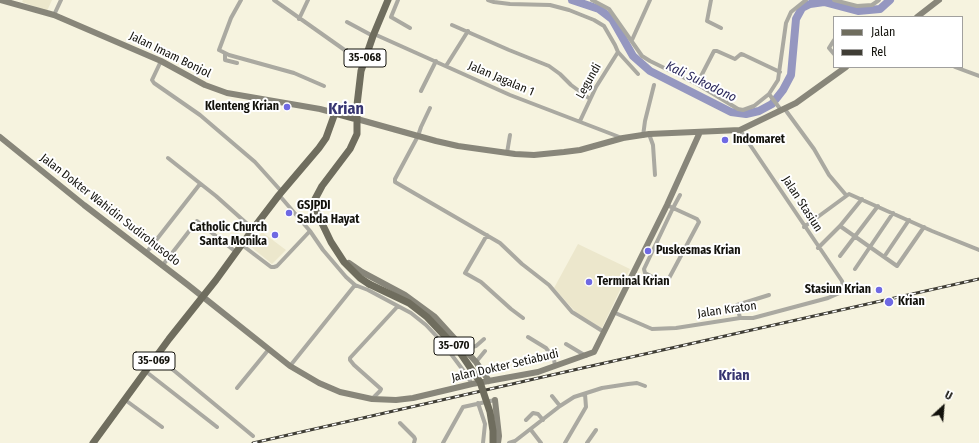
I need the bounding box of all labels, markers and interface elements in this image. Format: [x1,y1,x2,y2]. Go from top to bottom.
legend [833,16,963,68]
text: Jalan [871,25,895,39]
street label: Jalan Imam Bonjol [127,29,213,81]
text: Rel [871,45,886,59]
road number: 35-068 [344,49,386,67]
water label: Kali Sukodono [663,58,739,106]
street label: Jalan Jagalan 1 [466,59,536,99]
street label: Legundi [573,61,605,101]
place label: Klenteng Krian [205,100,279,114]
district label: Krian [328,100,364,120]
marker: Klenteng Krian [282,102,292,112]
place label: Indomaret [733,133,785,147]
marker: Indomaret [720,135,730,145]
street label: Jalan Dokter Wahidin Sudirohusodo [37,151,183,269]
street label: Jalan Stasiun [779,173,825,235]
place label: GSJPDI Sabda Hayat [297,199,359,227]
marker: GSJPDI Sabda Hayat [284,208,294,218]
place label: Catholic Church Santa Monika [190,221,267,249]
marker: Catholic Church Santa Monika [270,230,280,240]
place label: Puskesmas Krian [656,244,741,258]
marker: Puskesmas Krian [643,246,653,256]
place label: Terminal Krian [597,275,670,289]
marker: Terminal Krian [584,277,594,287]
place label: Stasiun Krian [805,283,871,297]
marker: Stasiun Krian [874,285,884,295]
place label: Krian [898,295,925,309]
marker: Krian [883,296,895,308]
street label: Jalan Kraton [696,299,758,321]
road number: 35-070 [434,337,474,355]
street label: Jalan Dokter Setiabudi [450,347,560,385]
road number: 35-069 [133,352,175,370]
district label: Krian [718,368,750,384]
north arrow [923,387,963,427]
text: U [943,389,954,403]

